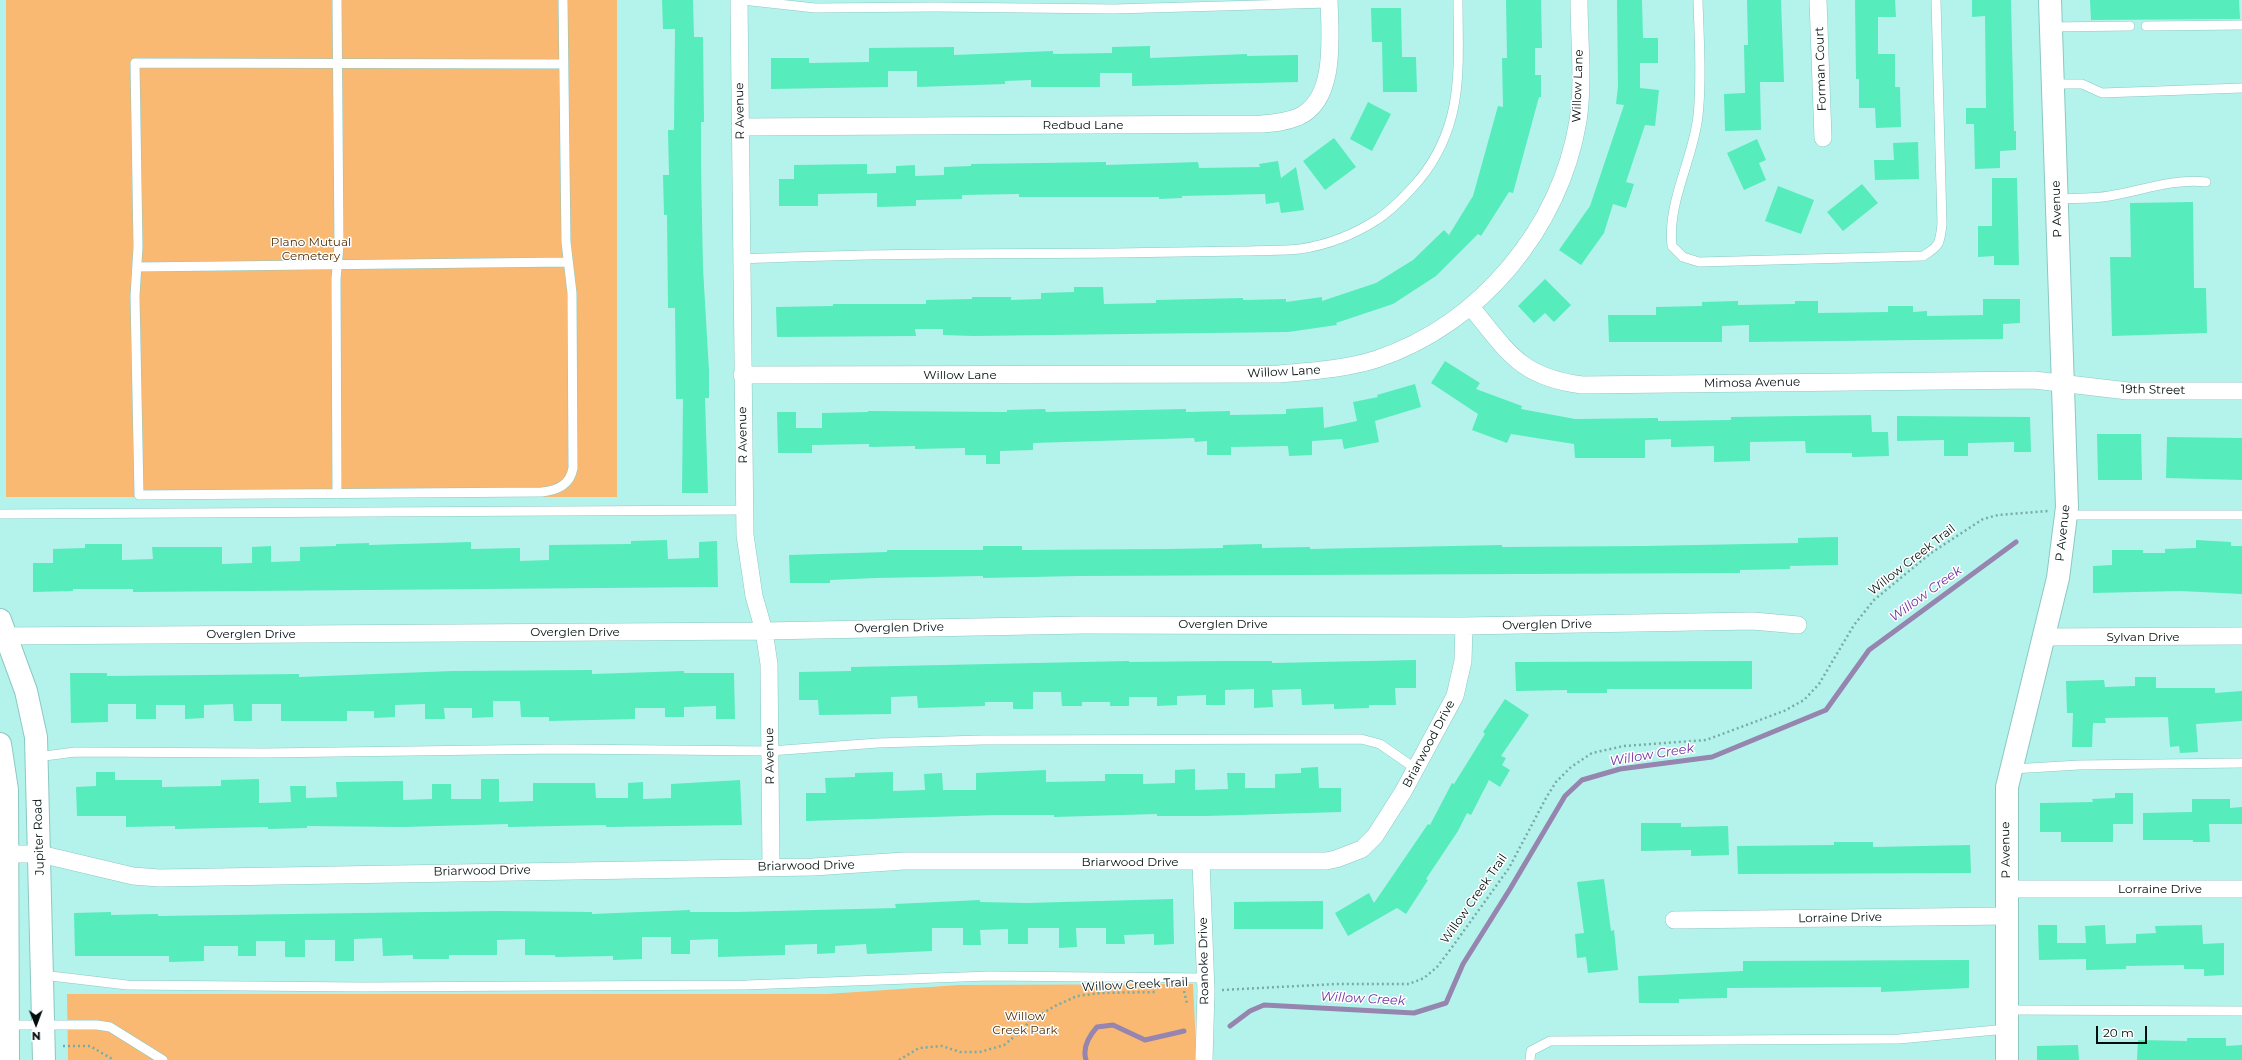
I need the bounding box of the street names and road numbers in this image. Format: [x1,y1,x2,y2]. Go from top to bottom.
street label: Forman Court [1812,27,1830,111]
street label: Willow Lane [1570,49,1586,123]
street label: R Avenue [732,82,748,140]
street label: Redbud Lane [1042,118,1124,132]
street label: P Avenue [2049,180,2065,238]
street label: Willow Lane [1247,363,1321,381]
street label: Willow Lane [923,368,997,382]
street label: Mimosa Avenue [1704,375,1800,391]
street label: 19th Street [2121,382,2185,398]
street label: R Avenue [735,406,751,464]
street label: P Avenue [2053,504,2073,562]
street label: Willow Creek Trail [1866,522,1958,598]
street label: Overglen Drive [1178,617,1268,631]
street label: Overglen Drive [1502,617,1592,633]
street label: Overglen Drive [854,620,944,636]
street label: Overglen Drive [530,625,620,639]
street label: Overglen Drive [206,627,296,641]
street label: Sylvan Drive [2106,630,2180,644]
street label: Briarwood Drive [1400,698,1458,790]
street label: R Avenue [762,727,778,785]
street label: Jupiter Road [30,798,48,876]
street label: P Avenue [1998,821,2014,879]
street label: Willow Creek Trail [1438,851,1510,947]
street label: Briarwood Drive [1081,855,1179,869]
street label: Briarwood Drive [757,858,855,874]
street label: Briarwood Drive [433,863,531,879]
street label: Lorraine Drive [2118,882,2202,896]
street label: Lorraine Drive [1798,910,1882,926]
street label: Roanoke Drive [1196,917,1212,1005]
street label: Willow Creek Trail [1081,975,1189,995]

